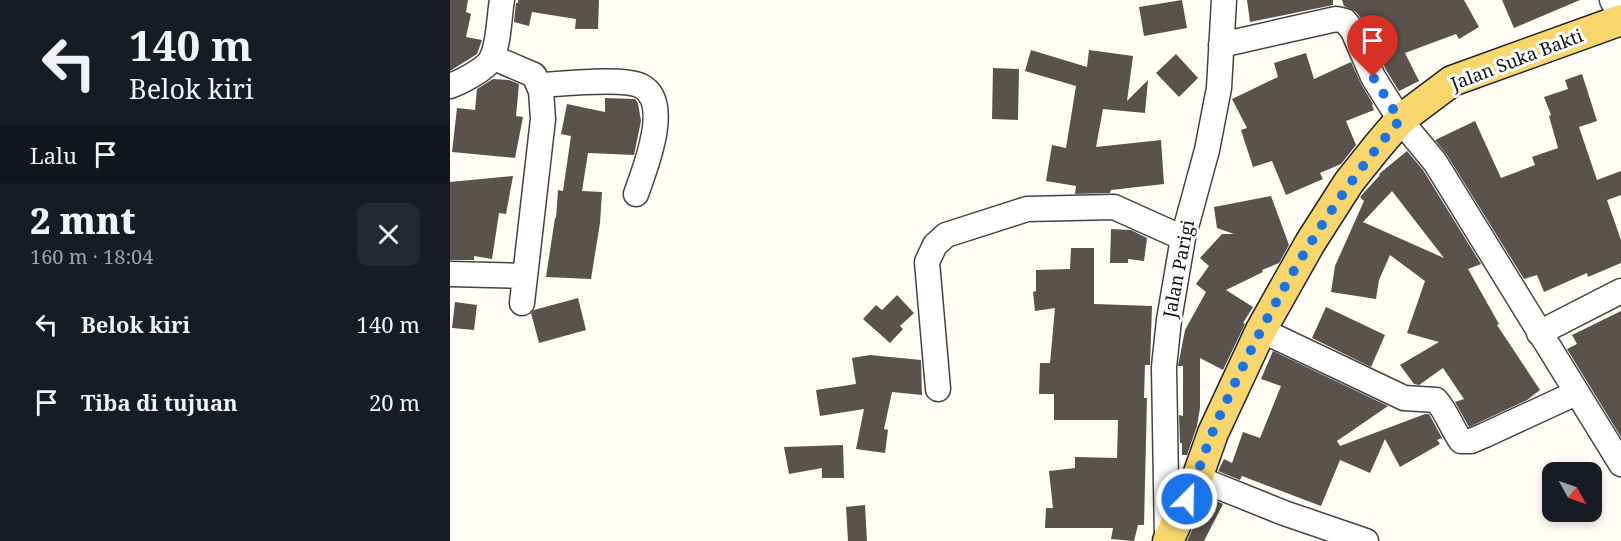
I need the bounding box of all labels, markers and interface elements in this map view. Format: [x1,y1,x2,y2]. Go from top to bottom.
pin [1347,15,1398,77]
text: 140 m [129,16,253,73]
street label: Jalan Suka Bakti [1446,23,1586,96]
icon: left [30,24,108,102]
icon: arrive [1356,24,1389,57]
text: Belok kiri [129,70,254,107]
icon: arrive [89,138,122,171]
text: Lalu [30,140,77,170]
text: 2 mnt [30,196,136,245]
button: close [357,203,420,266]
street label: Jalan Parigi [1157,218,1199,321]
text: 160 m · 18:04 [30,243,153,270]
icon: left [30,308,63,341]
text: Belok kiri [81,309,190,339]
text: 140 m [357,309,420,339]
icon: arrive [30,386,63,419]
text: Tiba di tujuan [81,387,238,417]
text: 20 m [369,387,420,417]
north arrow [1542,462,1602,522]
map controls [1542,462,1602,522]
position arrow [1155,467,1219,531]

